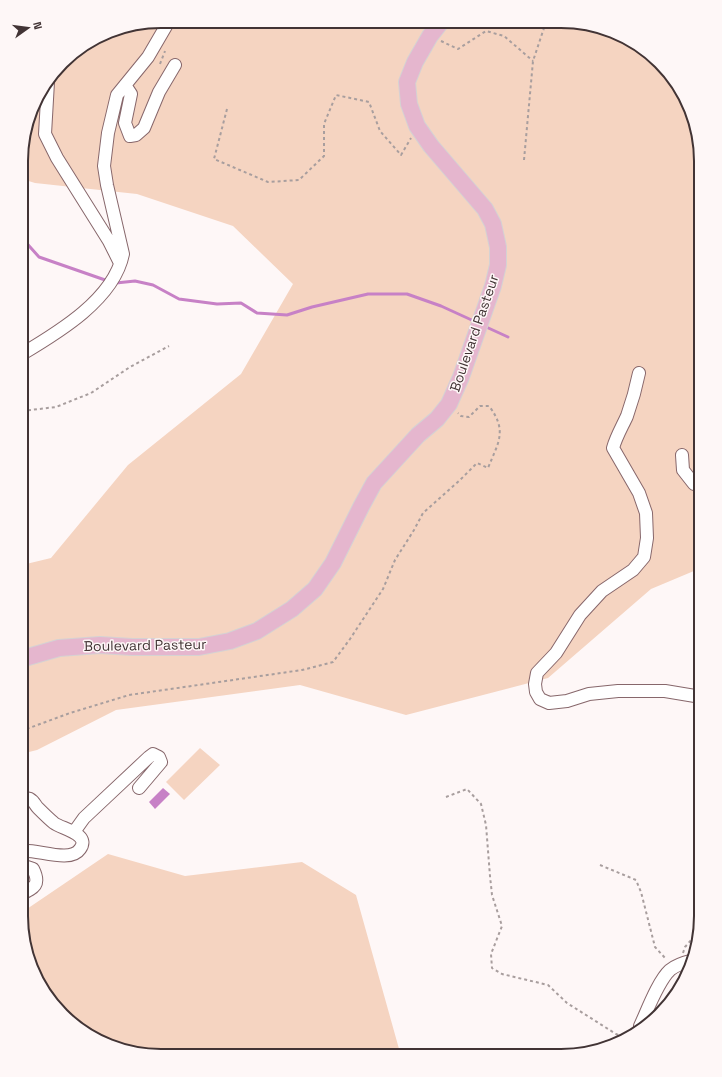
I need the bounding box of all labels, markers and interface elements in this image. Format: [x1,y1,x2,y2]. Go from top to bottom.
north arrow [8,8,48,48]
text: N [30,20,45,31]
street label: Boulevard Pasteur [446,272,502,394]
street label: Boulevard Pasteur [83,635,207,655]

